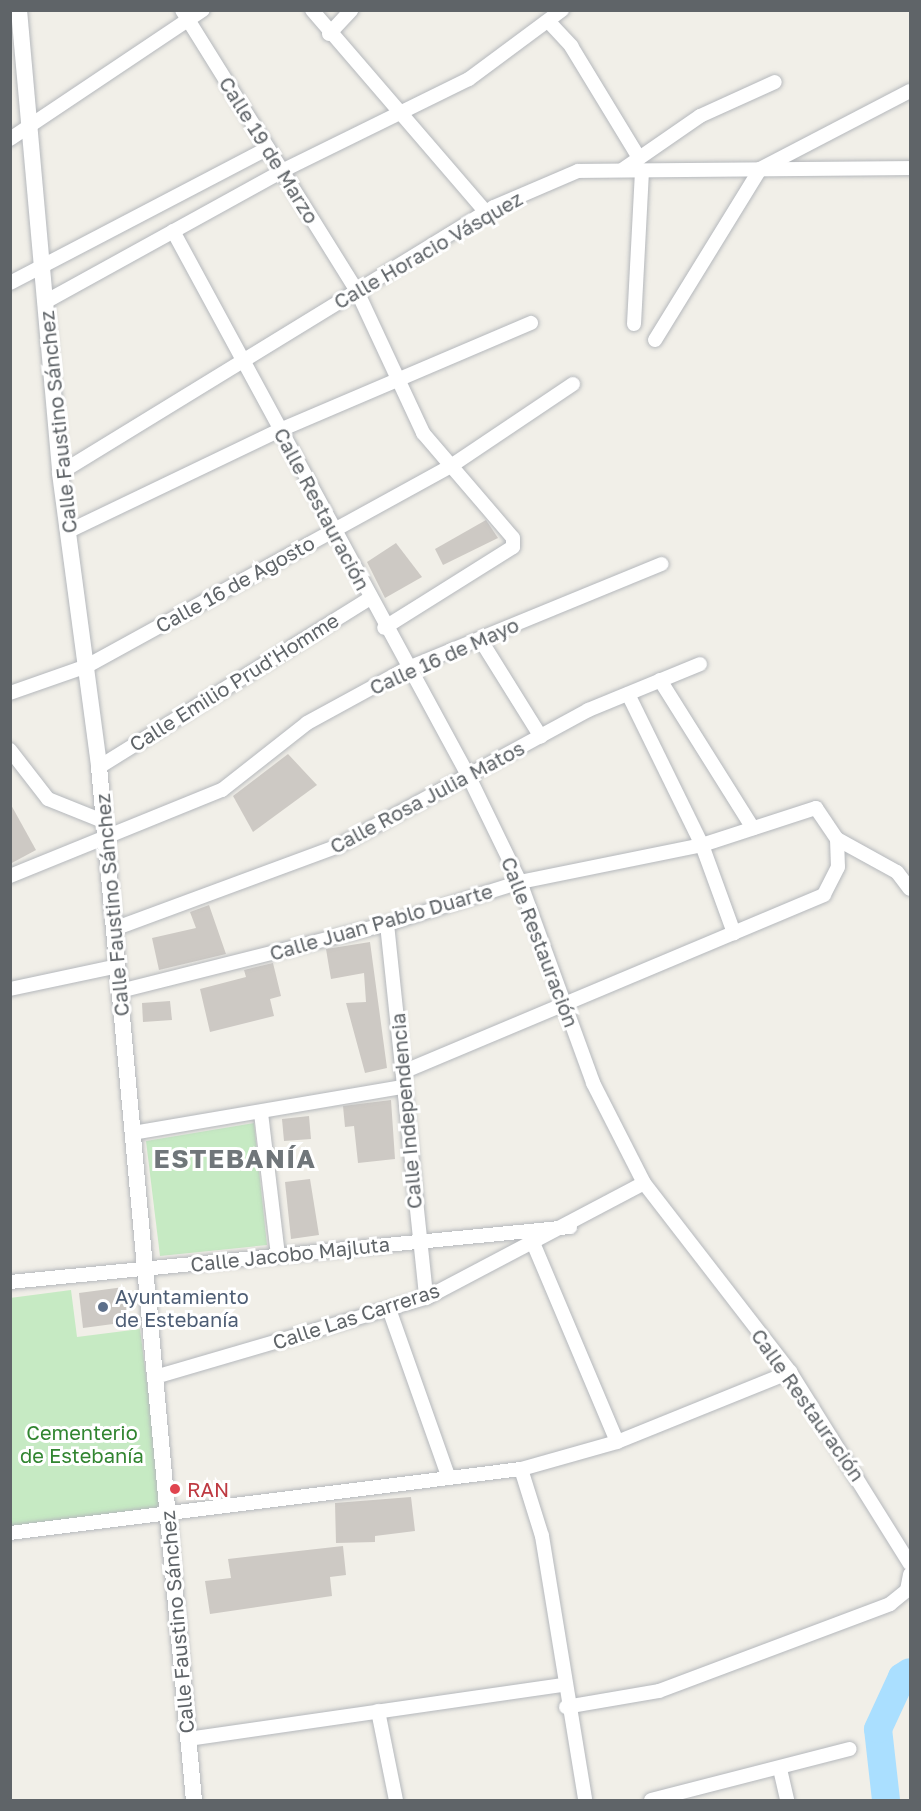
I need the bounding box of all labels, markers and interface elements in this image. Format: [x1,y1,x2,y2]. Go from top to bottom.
street label: Calle 19 de Marzo [214,72,324,228]
street label: Calle Horacio Vásquez [329,186,527,314]
street label: Calle Faustino Sánchez [34,310,82,534]
street label: Calle Restauración [269,424,375,594]
street label: Calle 16 de Agosto [151,530,319,638]
street label: Calle Emilio Prud'Homme [125,608,343,756]
street label: Calle 16 de Mayo [366,612,522,700]
street label: Calle Rosa Julia Matos [326,736,528,858]
street label: Calle Faustino Sánchez [90,793,134,1017]
street label: Calle Restauración [496,853,584,1031]
street label: Calle Juan Pablo Duarte [267,879,495,965]
street label: Calle Independencia [385,1012,427,1210]
district label: ESTEBANÍA [153,1143,317,1175]
street label: Calle Jacobo Majluta [189,1232,391,1276]
street label: Calle Las Carreras [270,1278,442,1354]
place label: Ayuntamiento de Estebanía [115,1284,249,1331]
marker: Ayuntamiento de Estebanía [96,1300,110,1314]
street label: Calle Restauración [746,1324,870,1486]
park label: Cementerio de Estebanía [20,1420,144,1467]
place label: RAN [187,1477,229,1501]
marker: RAN [168,1482,182,1496]
street label: Calle Faustino Sánchez [155,1510,199,1734]

